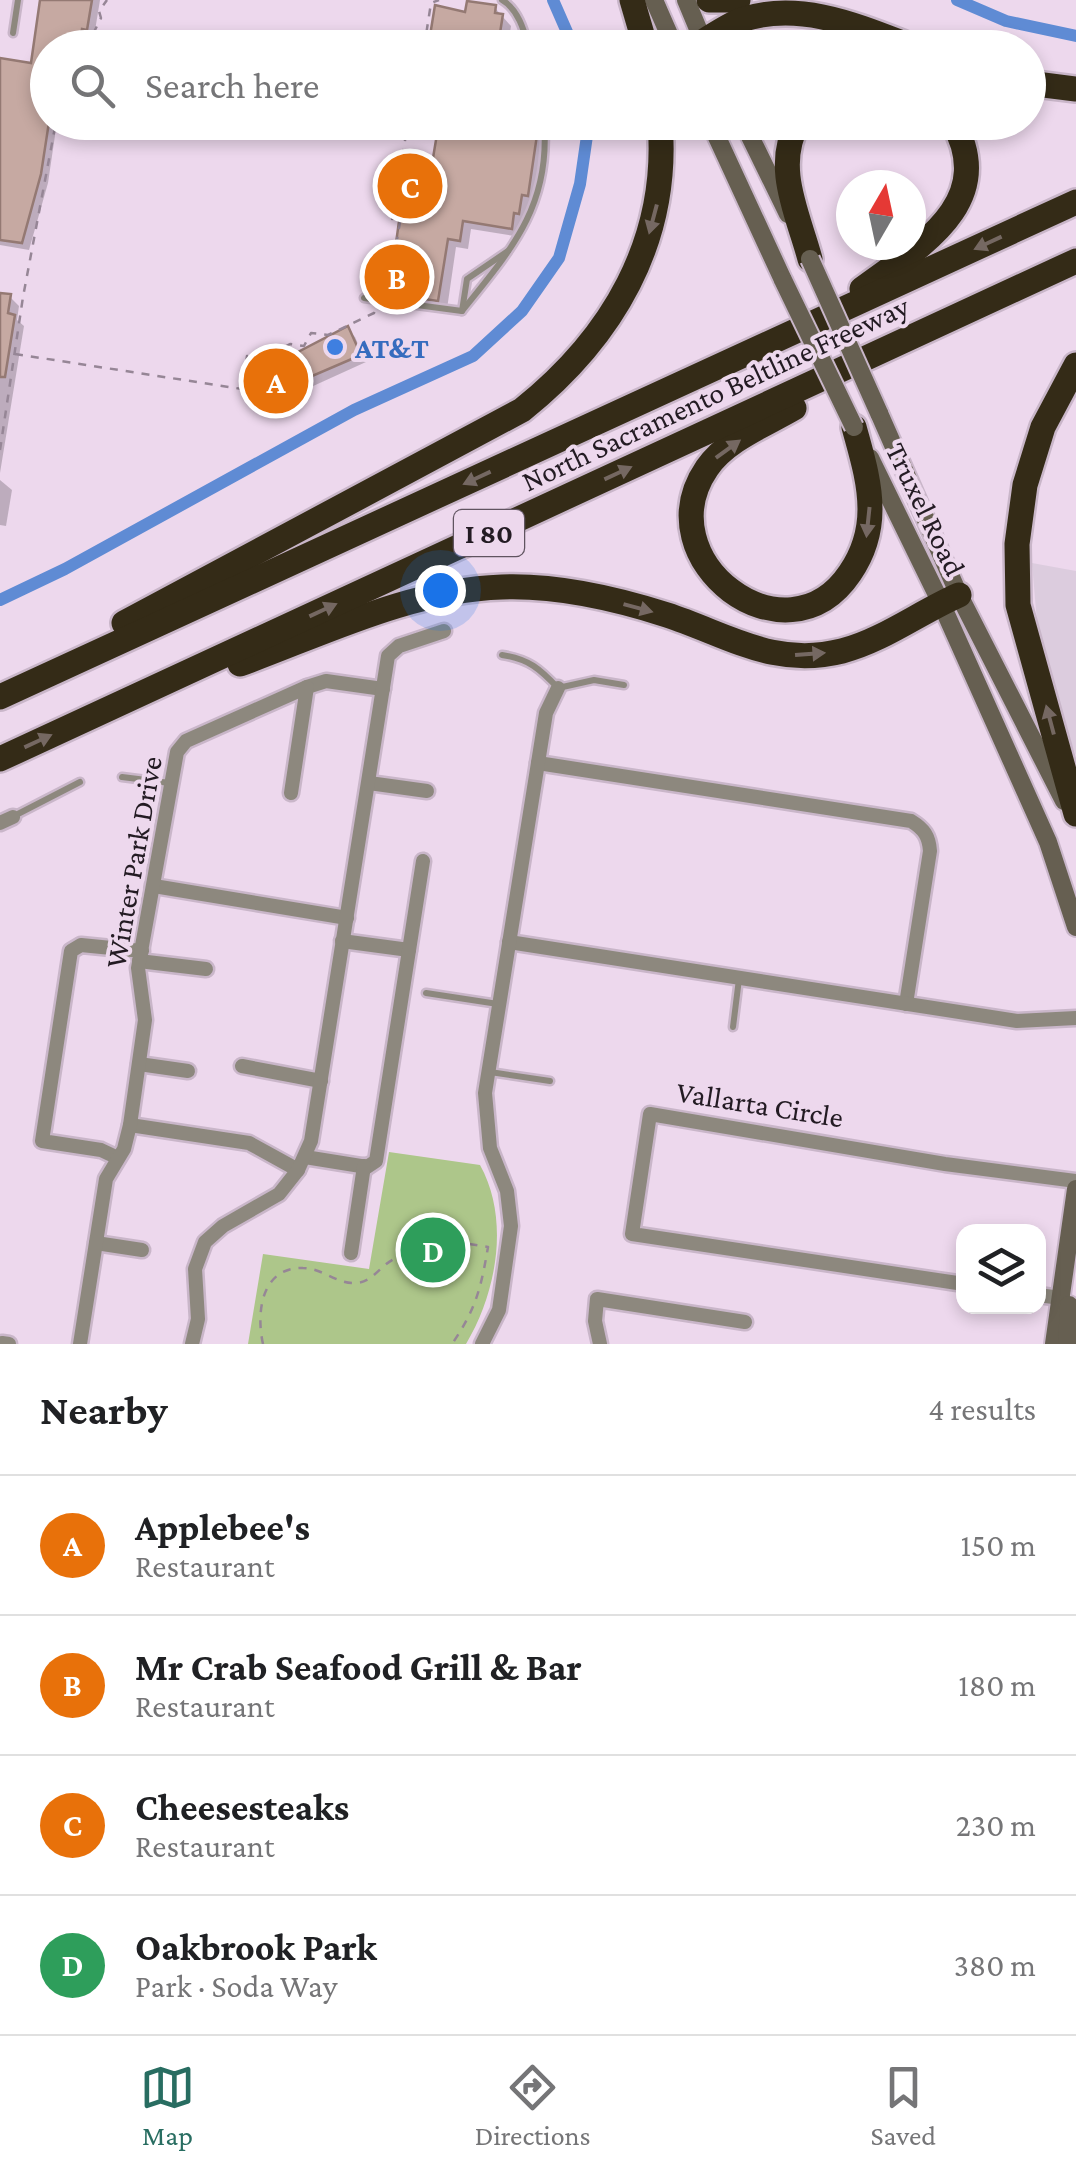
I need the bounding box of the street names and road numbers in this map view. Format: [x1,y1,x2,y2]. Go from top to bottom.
street label: North Sacramento Beltline Freeway [516,289,914,498]
street label: Truxel Road [880,437,972,581]
road number: I 80 [454,510,524,556]
street label: Winter Park Drive [98,754,168,970]
street label: Vallarta Circle [674,1075,846,1133]

